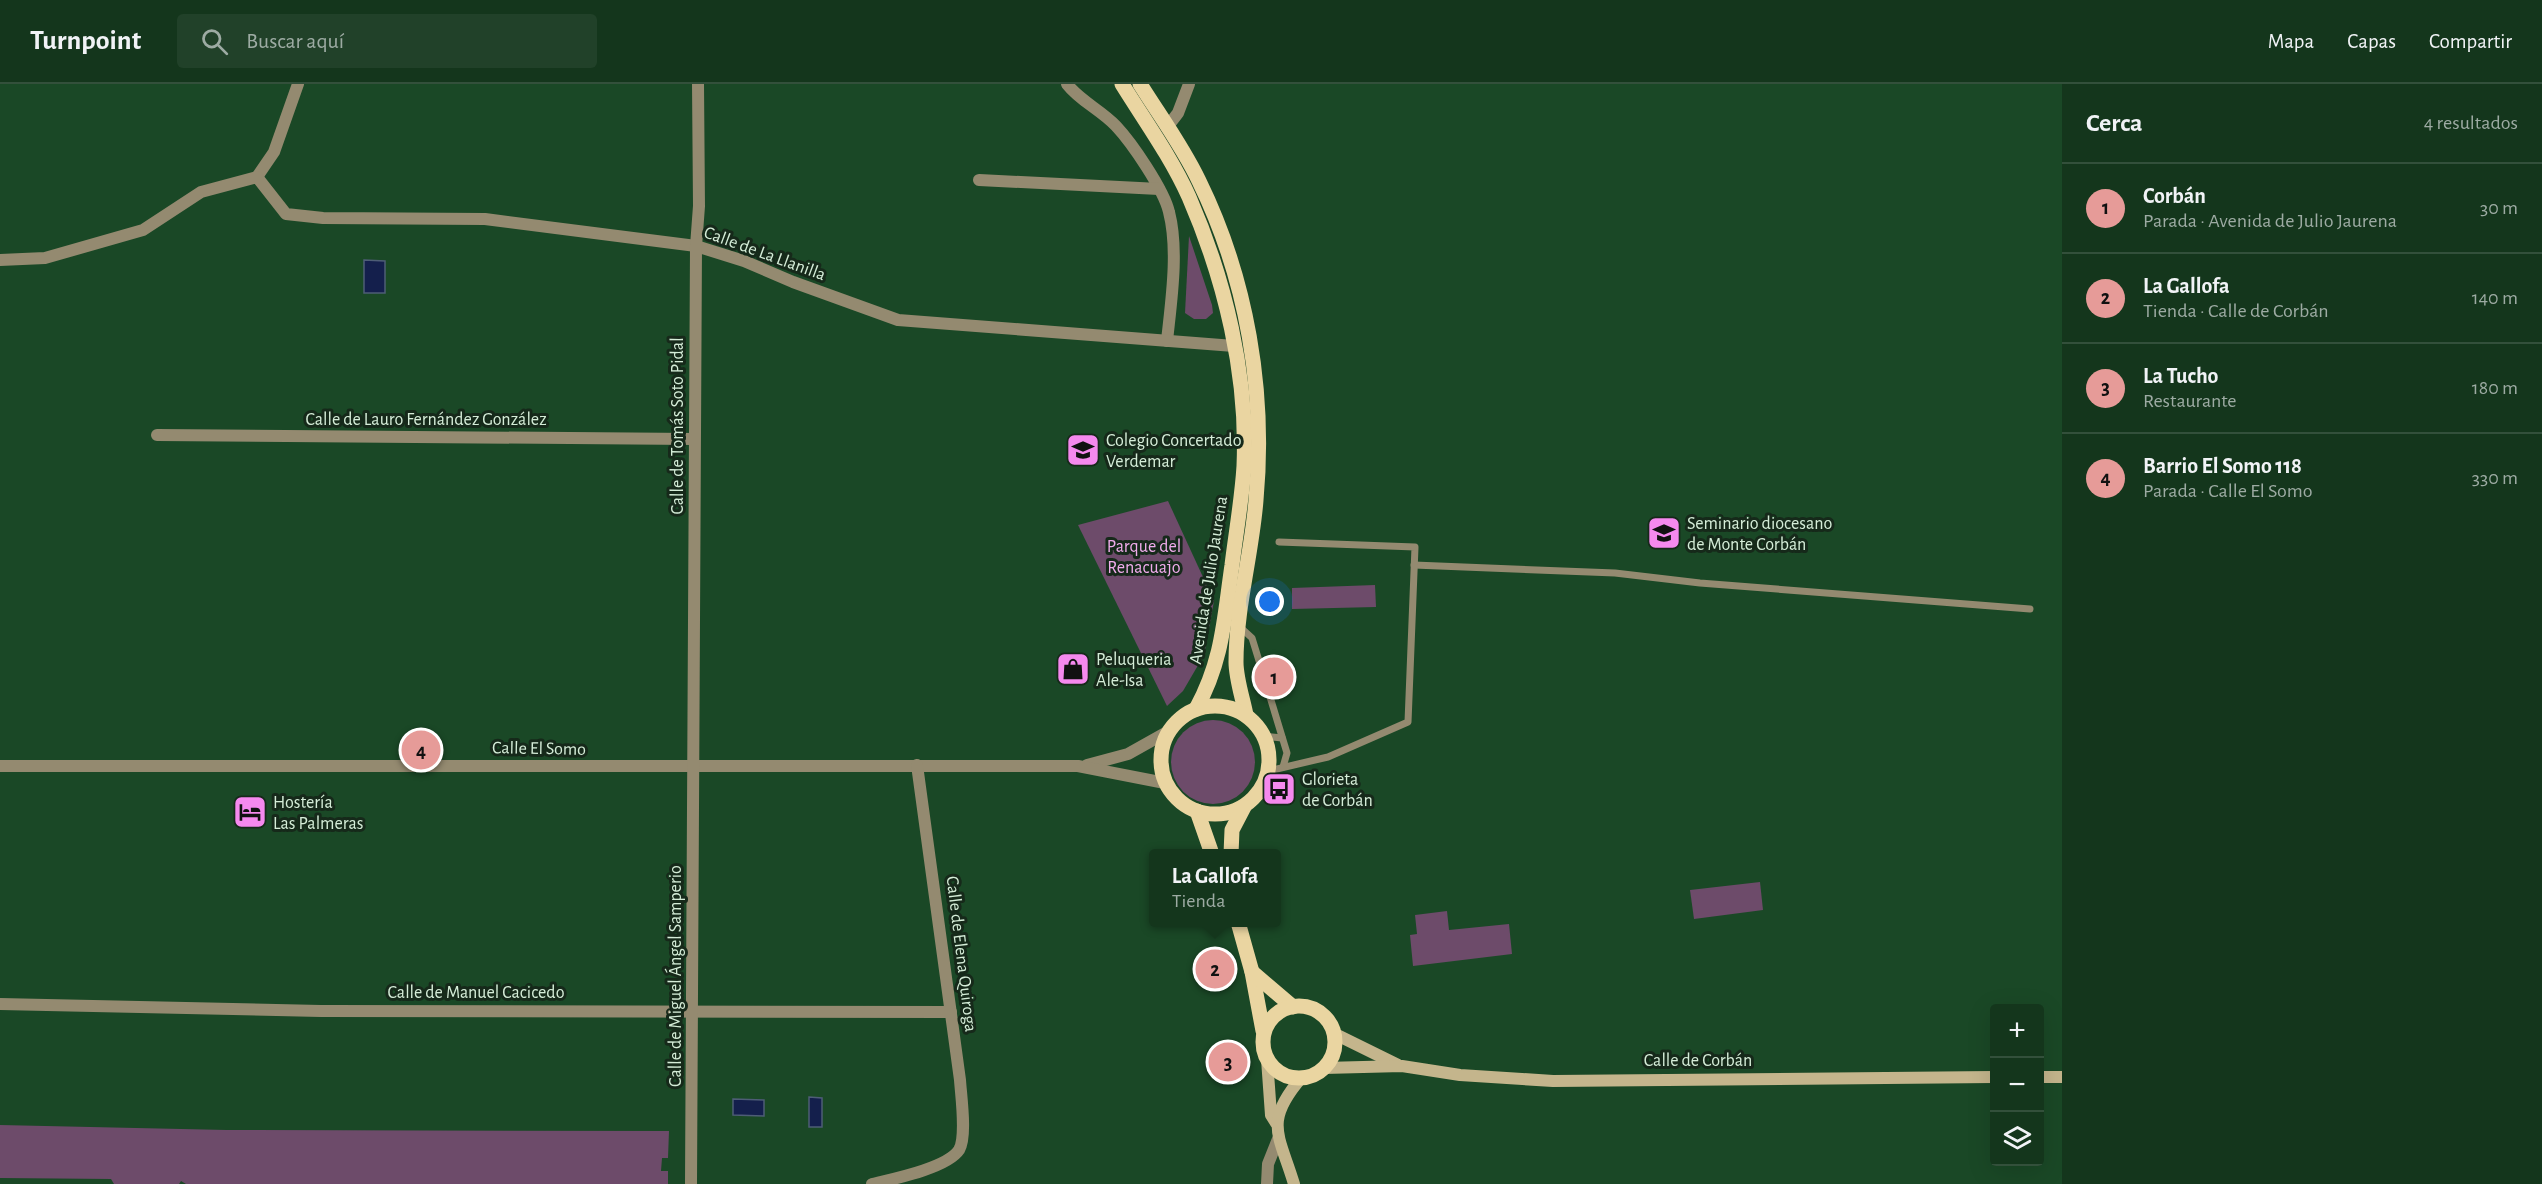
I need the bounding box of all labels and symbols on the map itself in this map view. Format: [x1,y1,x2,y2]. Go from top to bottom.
street label: Calle de La Llanilla [701,224,828,284]
street label: Calle de Tomás Soto Pidal [669,337,687,515]
street label: Calle de Lauro Fernández González [305,411,547,429]
school or university icon: Colegio Concertado Verdemar [1065,432,1101,468]
place label: Colegio Concertado Verdemar [1106,432,1242,471]
street label: Avenida de Julio Jaurena [1187,495,1231,666]
school or university icon: Seminario diocesano de Monte Corbán [1646,515,1682,551]
place label: Seminario diocesano de Monte Corbán [1687,515,1832,554]
park label: Parque del Renacuajo [1107,538,1181,577]
your location [1255,587,1284,616]
shop icon: Peluqueria Ale-Isa [1055,651,1091,687]
place label: Peluqueria Ale-Isa [1096,651,1172,690]
pin: 1 [1254,654,1294,700]
pin: 4 [402,728,440,772]
street label: Calle El Somo [492,739,586,759]
bus stop icon: Glorieta de Corbán [1261,771,1297,807]
place label: Glorieta de Corbán [1302,771,1373,810]
hotel icon: Hostería Las Palmeras [232,794,268,830]
place label: Hostería Las Palmeras [273,794,363,833]
street label: Calle de Miguel Ángel Samperio [664,865,685,1087]
street label: Calle de Elena Quiroga [943,875,980,1033]
pin: 2 [1196,946,1234,992]
street label: Calle de Manuel Cacicedo [387,984,565,1002]
pin: 3 [1208,1040,1248,1084]
street label: Calle de Corbán [1644,1052,1752,1070]

